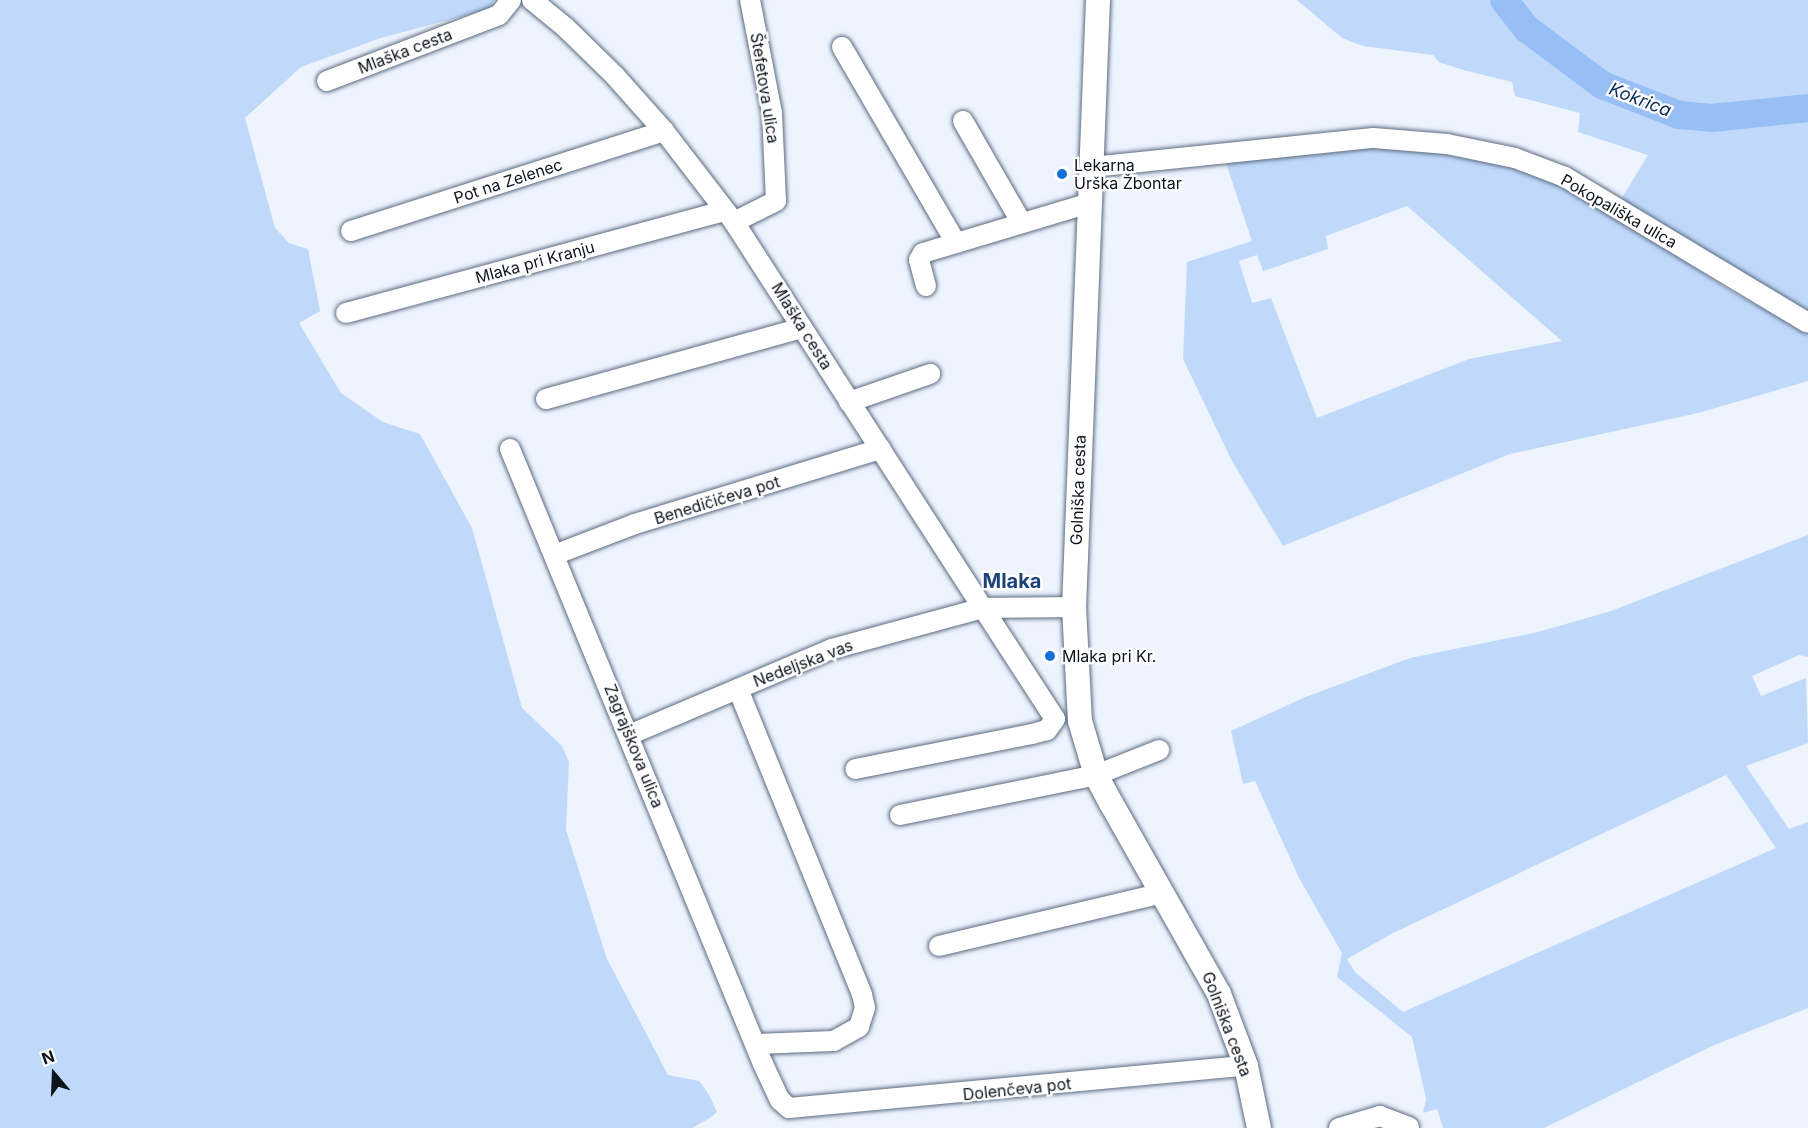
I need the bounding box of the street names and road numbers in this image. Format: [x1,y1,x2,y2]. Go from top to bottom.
street label: Mlaška cesta [355,24,455,78]
street label: Štefetova ulica [747,31,783,145]
street label: Pot na Zelenec [451,154,565,208]
street label: Pokopališka ulica [1558,170,1680,252]
street label: Mlaka pri Kranju [473,237,597,287]
street label: Mlaška cesta [768,279,836,373]
street label: Golniška cesta [1066,434,1090,546]
street label: Benedičičeva pot [652,472,782,528]
street label: Nedeljska vas [750,635,856,691]
street label: Zagrajškova ulica [600,681,668,811]
street label: Golniška cesta [1198,969,1256,1079]
street label: Dolenčeva pot [962,1074,1072,1104]

